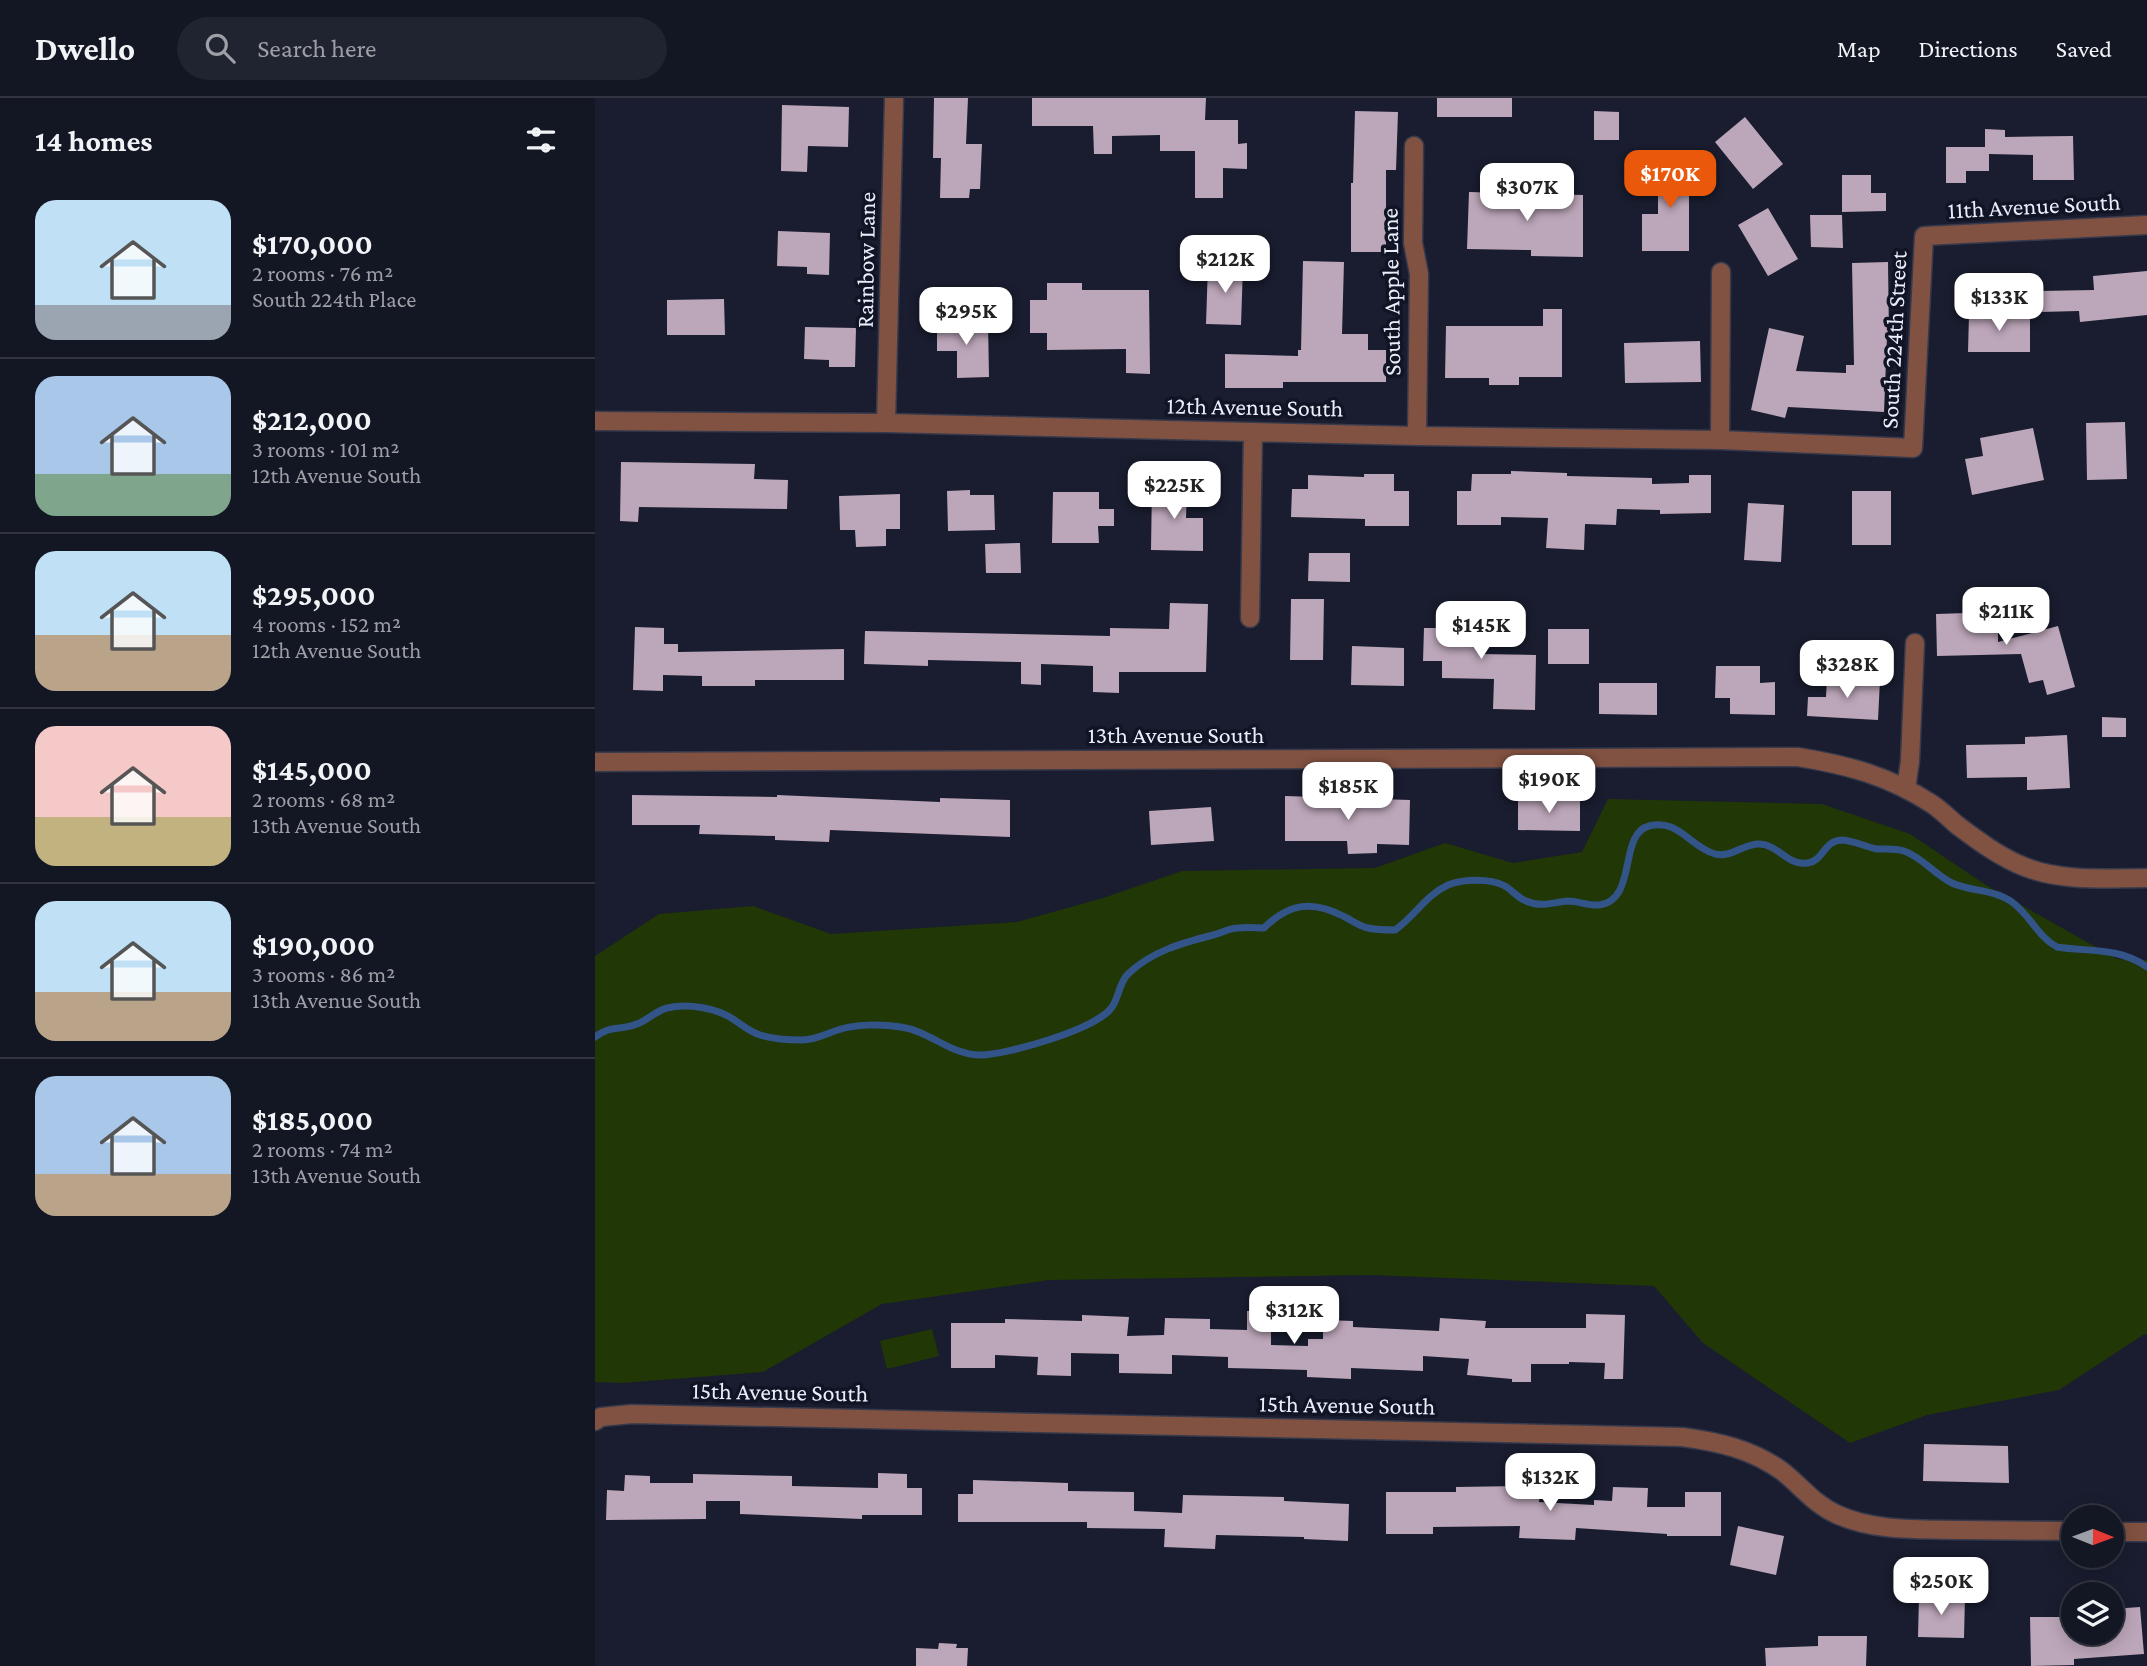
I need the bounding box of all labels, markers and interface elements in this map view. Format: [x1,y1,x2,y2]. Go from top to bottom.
search box [177,17,667,80]
icon: search [201,29,239,67]
text: Dwello [35,30,135,67]
text: Search here [257,34,377,63]
text: Map [1837,35,1881,62]
text: Directions [1919,35,2018,62]
text: Saved [2056,35,2112,62]
icon: filters [522,121,560,159]
text: 14 homes [35,124,153,157]
pin: $170K [1621,150,1719,210]
text: $170K [1640,160,1700,186]
pin: $307K [1478,164,1576,223]
text: $307K [1496,173,1558,199]
street label: 11th Avenue South [1947,187,2121,224]
street label: Rainbow Lane [851,192,880,328]
street label: South Apple Lane [1376,208,1405,376]
text: $170,000 [252,227,373,260]
icon: home [91,228,175,312]
pin: $212K [1176,236,1274,295]
text: $212K [1196,245,1254,271]
street label: South 224th Street [1875,249,1912,429]
text: 2 rooms · 76 m² [252,260,393,286]
pin: $133K [1950,274,2048,333]
text: $133K [1970,283,2028,309]
text: South 224th Place [252,286,416,312]
pin: $295K [917,288,1015,347]
text: $295K [935,297,997,323]
street label: 12th Avenue South [1166,391,1344,422]
text: $212,000 [252,403,372,436]
icon: home [91,404,175,488]
text: 3 rooms · 101 m² [252,436,399,462]
text: 12th Avenue South [252,462,421,488]
pin: $225K [1125,462,1223,521]
text: $225K [1144,471,1204,497]
text: $295,000 [252,578,376,611]
icon: home [91,579,175,663]
pin: $211K [1957,588,2055,647]
text: $211K [1978,597,2034,623]
pin: $145K [1432,602,1530,661]
text: 4 rooms · 152 m² [252,611,401,637]
text: $145K [1452,611,1510,637]
text: 12th Avenue South [252,637,421,663]
pin: $328K [1798,640,1896,700]
text: $328K [1816,650,1878,676]
street label: 13th Avenue South [1088,721,1264,748]
text: $145,000 [252,753,372,786]
icon: home [91,754,175,838]
pin: $190K [1500,756,1598,815]
pin: $185K [1299,762,1397,822]
text: $190K [1518,765,1580,791]
text: $185K [1318,772,1378,798]
text: 2 rooms · 68 m² [252,786,395,812]
text: 13th Avenue South [252,812,421,838]
text: $190,000 [252,928,375,961]
icon: home [91,929,175,1013]
text: 3 rooms · 86 m² [252,961,395,987]
text: 13th Avenue South [252,987,421,1013]
text: $185,000 [252,1103,373,1136]
icon: home [91,1104,175,1188]
text: 2 rooms · 74 m² [252,1136,393,1162]
text: 13th Avenue South [252,1162,421,1188]
pin: $312K [1245,1286,1343,1346]
text: $312K [1265,1296,1323,1322]
street label: 15th Avenue South [692,1376,869,1407]
street label: 15th Avenue South [1259,1389,1436,1420]
pin: $132K [1501,1454,1599,1513]
text: $132K [1521,1463,1579,1489]
north arrow [2061,1505,2125,1568]
map controls [2061,1505,2124,1645]
pin: $250K [1892,1558,1990,1617]
text: $250K [1909,1567,1973,1593]
button: layers [2061,1582,2124,1645]

